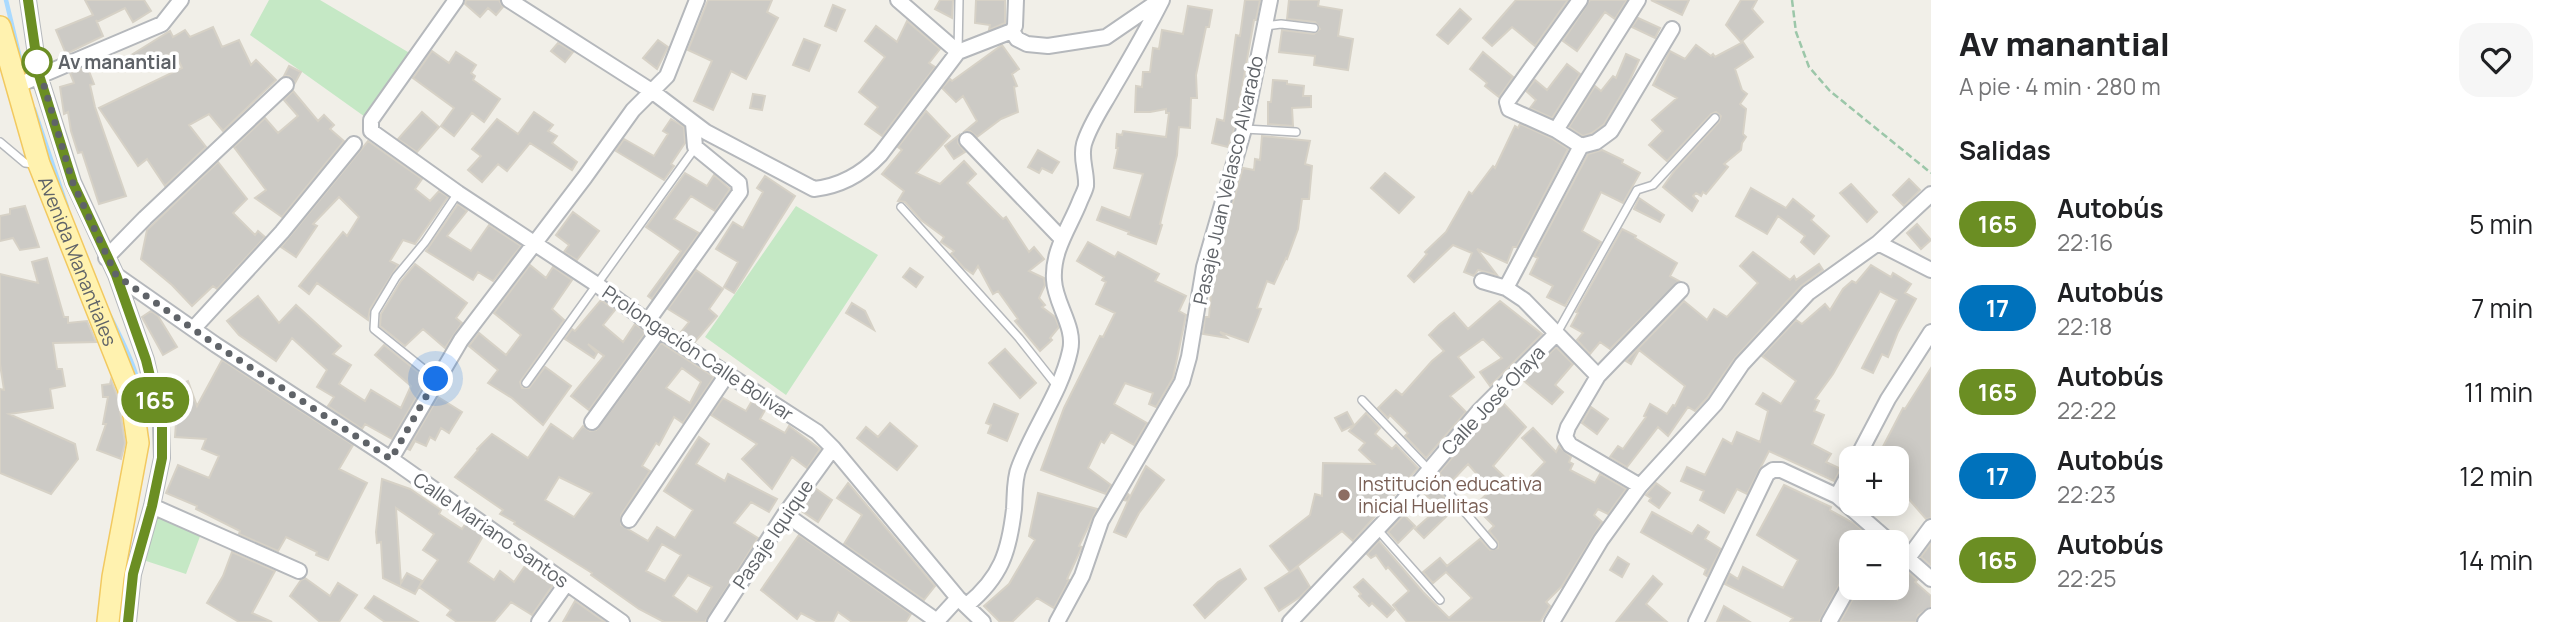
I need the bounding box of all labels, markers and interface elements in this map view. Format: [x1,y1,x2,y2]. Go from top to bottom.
text: Av manantial [1959,21,2170,66]
button: heart [2459,23,2533,97]
marker: Av manantial [22,47,52,77]
place label: Av manantial [58,49,177,75]
street label: Pasaje Juan Velasco Alvarado [1187,53,1269,307]
text: A pie · 4 min · 280 m [1959,70,2161,102]
text: Salidas [1959,132,2051,168]
street label: Avenida Manantiales [32,172,123,350]
text: Autobús [2057,190,2164,226]
text: 5 min [2469,206,2533,242]
text: 165 [1978,207,2017,240]
text: 22:16 [2057,226,2113,258]
text: Autobús [2057,274,2164,310]
street label: Prolongación Calle Bolivar [597,279,799,427]
text: 7 min [2471,290,2533,326]
text: 17 [1986,291,2009,324]
text: 22:18 [2057,310,2112,342]
street label: Calle José Olaya [1435,340,1551,460]
text: Autobús [2057,358,2164,394]
your location [418,361,453,396]
text: 11 min [2464,374,2533,410]
text: 165 [1978,375,2017,408]
line badge: 165 [115,377,195,423]
text: 165 [135,383,175,416]
text: 22:22 [2057,394,2116,426]
text: Autobús [2057,442,2164,478]
map controls [1839,446,1909,600]
button: + [1839,446,1909,516]
text: 12 min [2459,458,2533,494]
text: 17 [1986,459,2009,492]
street label: Calle Mariano Santos [408,466,574,594]
place label: Institución educativa inicial Huellitas [1358,471,1542,519]
street label: Pasaje Iquique [727,474,819,594]
text: 22:23 [2057,478,2116,510]
marker: Institución educativa inicial Huellitas [1336,487,1352,503]
text: Autobús [2057,526,2164,562]
button: − [1839,530,1909,600]
text: 14 min [2459,542,2533,578]
text: 165 [1978,543,2017,576]
text: 22:25 [2057,562,2117,594]

